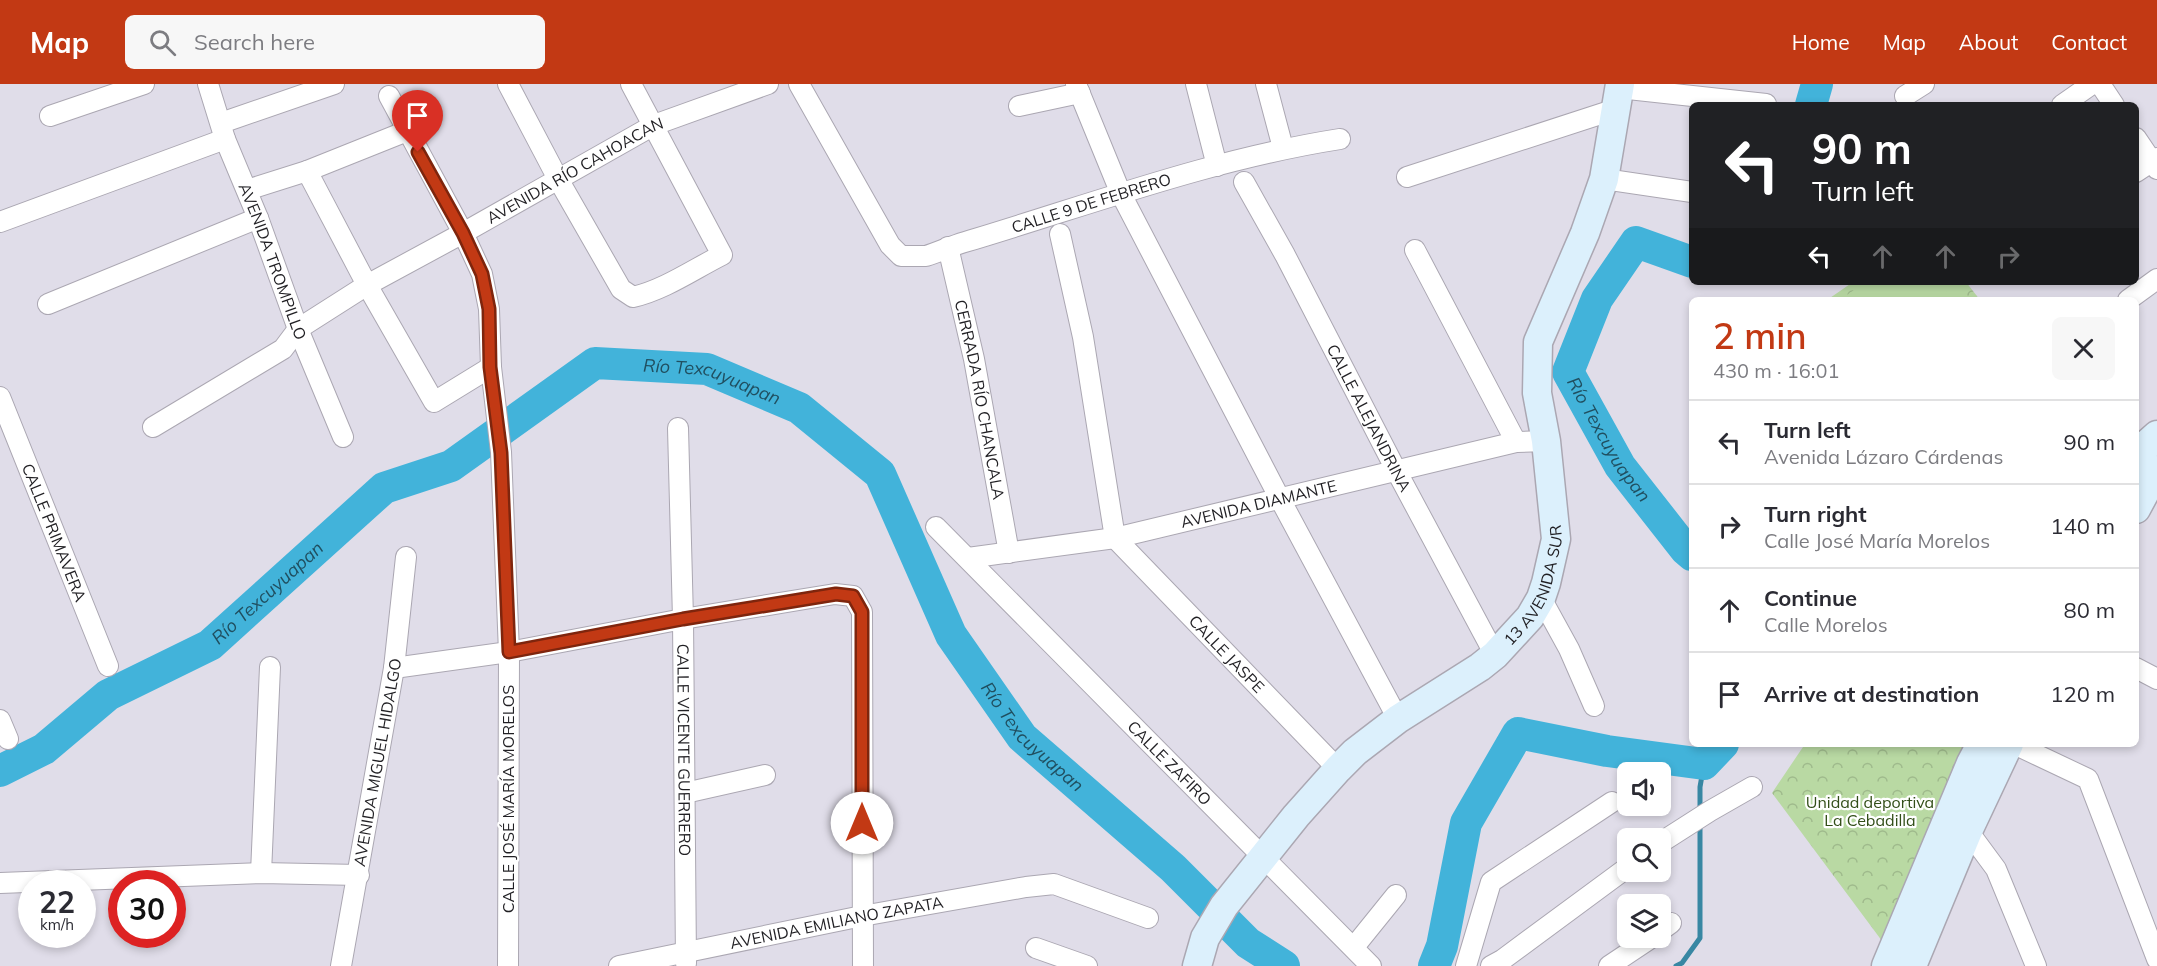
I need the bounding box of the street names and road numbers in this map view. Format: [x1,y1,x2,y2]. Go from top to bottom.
street label: AVENIDA RÍO CAHOACAN [483,113,666,228]
street label: CALLE 9 DE FEBRERO [1009,169,1173,237]
street label: AVENIDA TROMPILLO [234,180,311,343]
street label: CERRADA RÍO CHANCALA [951,298,1009,501]
street label: CALLE ALEJANDRINA [1323,341,1416,495]
street label: CALLE PRIMAVERA [18,461,91,605]
street label: AVENIDA DIAMANTE [1179,475,1339,532]
street label: 13 AVENIDA SUR [1499,524,1566,649]
street label: CALLE JASPE [1185,611,1269,697]
street label: CALLE VICENTE GUERRERO [673,644,695,856]
street label: AVENIDA MIGUEL HIDALGO [349,657,405,868]
street label: CALLE JOSÉ MARÍA MORELOS [498,685,518,913]
street label: CALLE ZAFIRO [1123,716,1216,809]
street label: AVENIDA EMILIANO ZAPATA [728,892,945,953]

